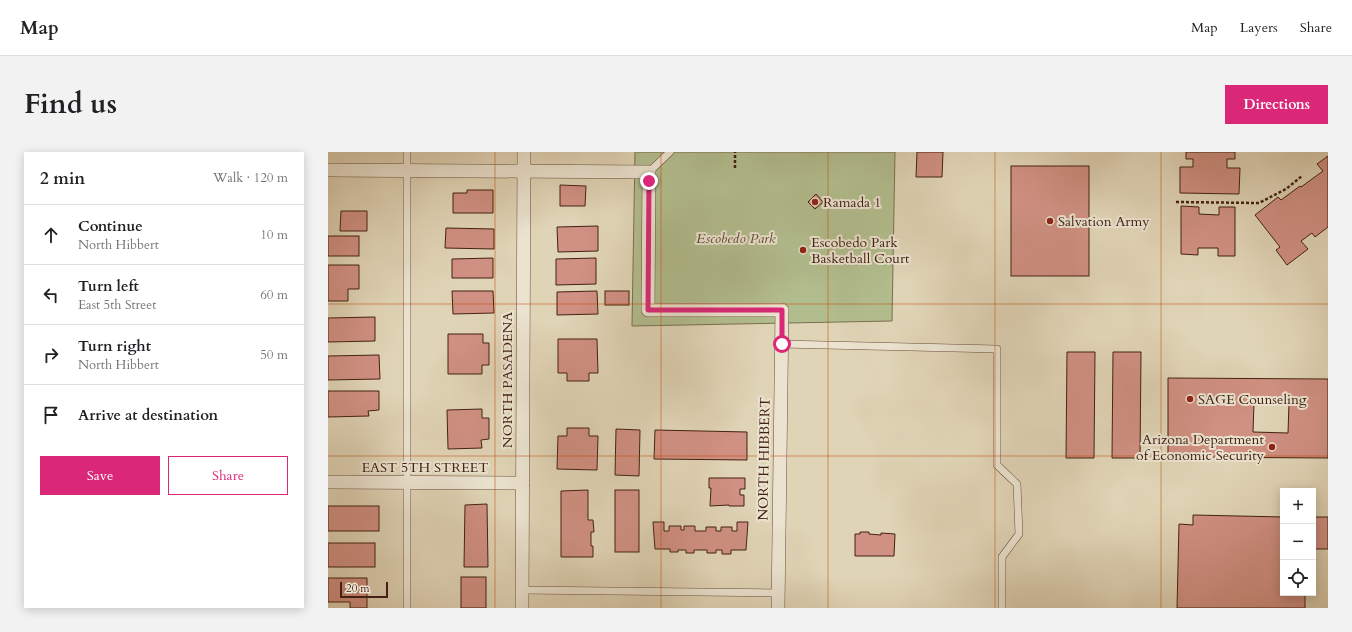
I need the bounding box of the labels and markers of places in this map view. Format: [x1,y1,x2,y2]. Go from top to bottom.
place label: Ramada 1 [823,193,881,212]
marker: Ramada 1 [810,197,820,207]
place label: Salvation Army [1058,212,1150,231]
marker: Salvation Army [1045,216,1055,226]
place label: Escobedo Park Basketball Court [811,233,910,268]
marker: Escobedo Park Basketball Court [798,245,808,255]
place label: SAGE Counseling [1198,390,1307,409]
marker: SAGE Counseling [1185,394,1195,404]
place label: Arizona Department of Economic Security [1136,430,1265,465]
marker: Arizona Department of Economic Security [1267,442,1277,452]

